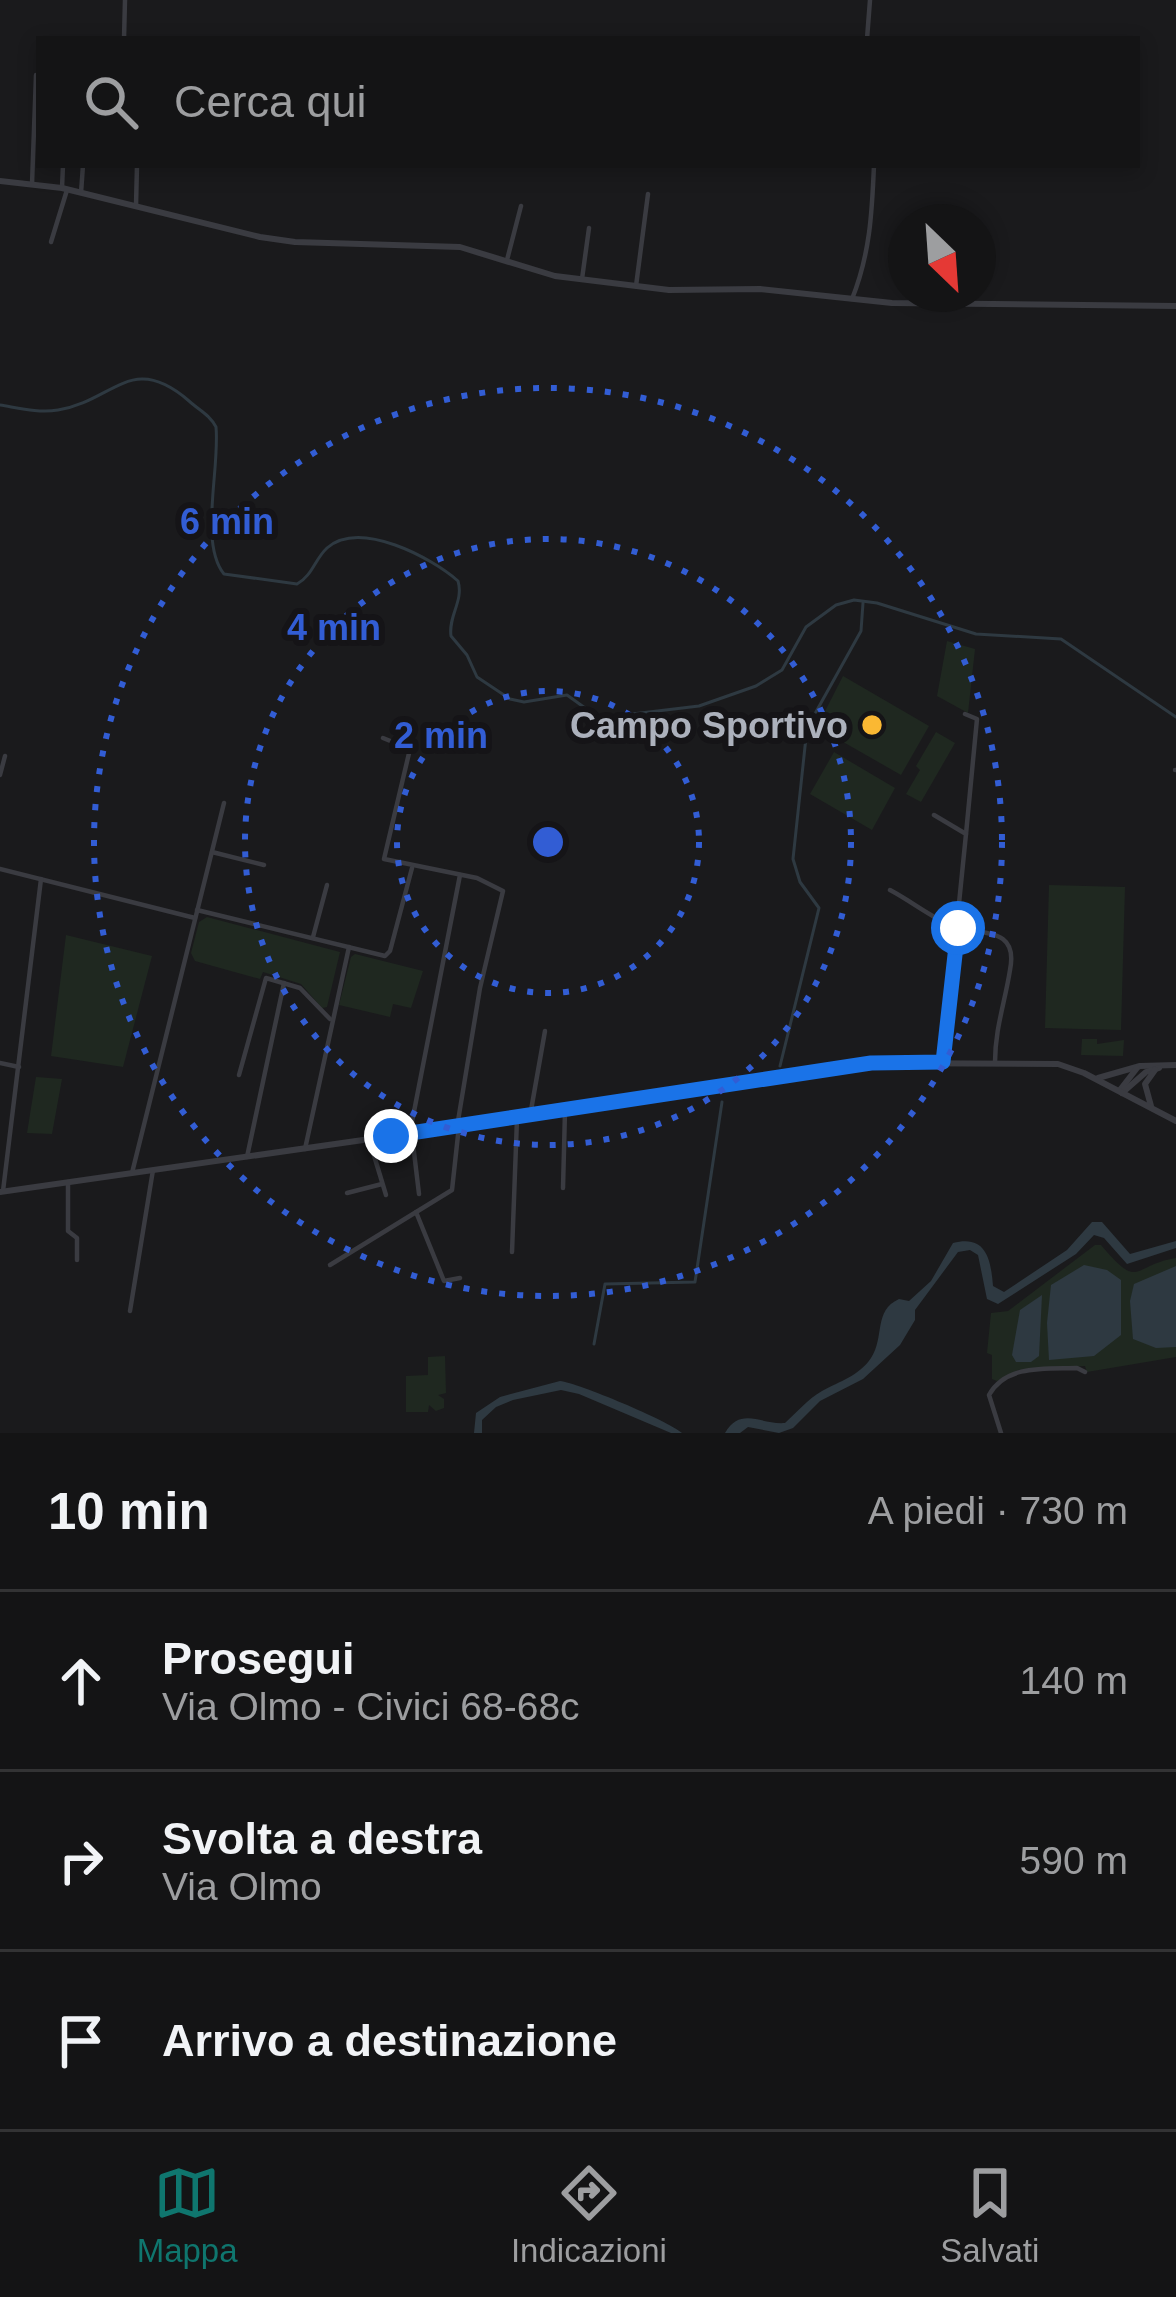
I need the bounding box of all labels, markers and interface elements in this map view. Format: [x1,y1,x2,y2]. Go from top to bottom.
search box [36,36,1140,168]
icon: search [78,69,144,135]
text: Cerca qui [174,76,367,127]
north arrow [888,204,996,312]
text: 6 min [180,501,274,542]
text: 4 min [287,607,381,648]
place label: Campo Sportivo [570,705,848,746]
marker: Campo Sportivo [859,712,885,738]
text: 2 min [394,715,488,756]
centre of rings [527,821,569,863]
route start [931,901,985,955]
route end [364,1109,418,1163]
text: 10 min [48,1483,210,1540]
text: A piedi · 730 m [868,1489,1128,1532]
text: Prosegui [162,1633,355,1684]
icon: ahead [48,1648,114,1714]
text: 140 m [1020,1659,1128,1702]
text: Via Olmo - Civici 68-68c [162,1685,580,1728]
text: Svolta a destra [162,1813,482,1864]
icon: right [48,1828,114,1894]
text: 590 m [1020,1839,1128,1882]
text: Via Olmo [162,1865,322,1908]
icon: arrive [48,2008,114,2074]
text: Arrivo a destinazione [162,2015,617,2066]
tab: Mappa [137,2160,238,2270]
tab: Indicazioni [511,2160,667,2270]
tab: Salvati [940,2160,1039,2270]

